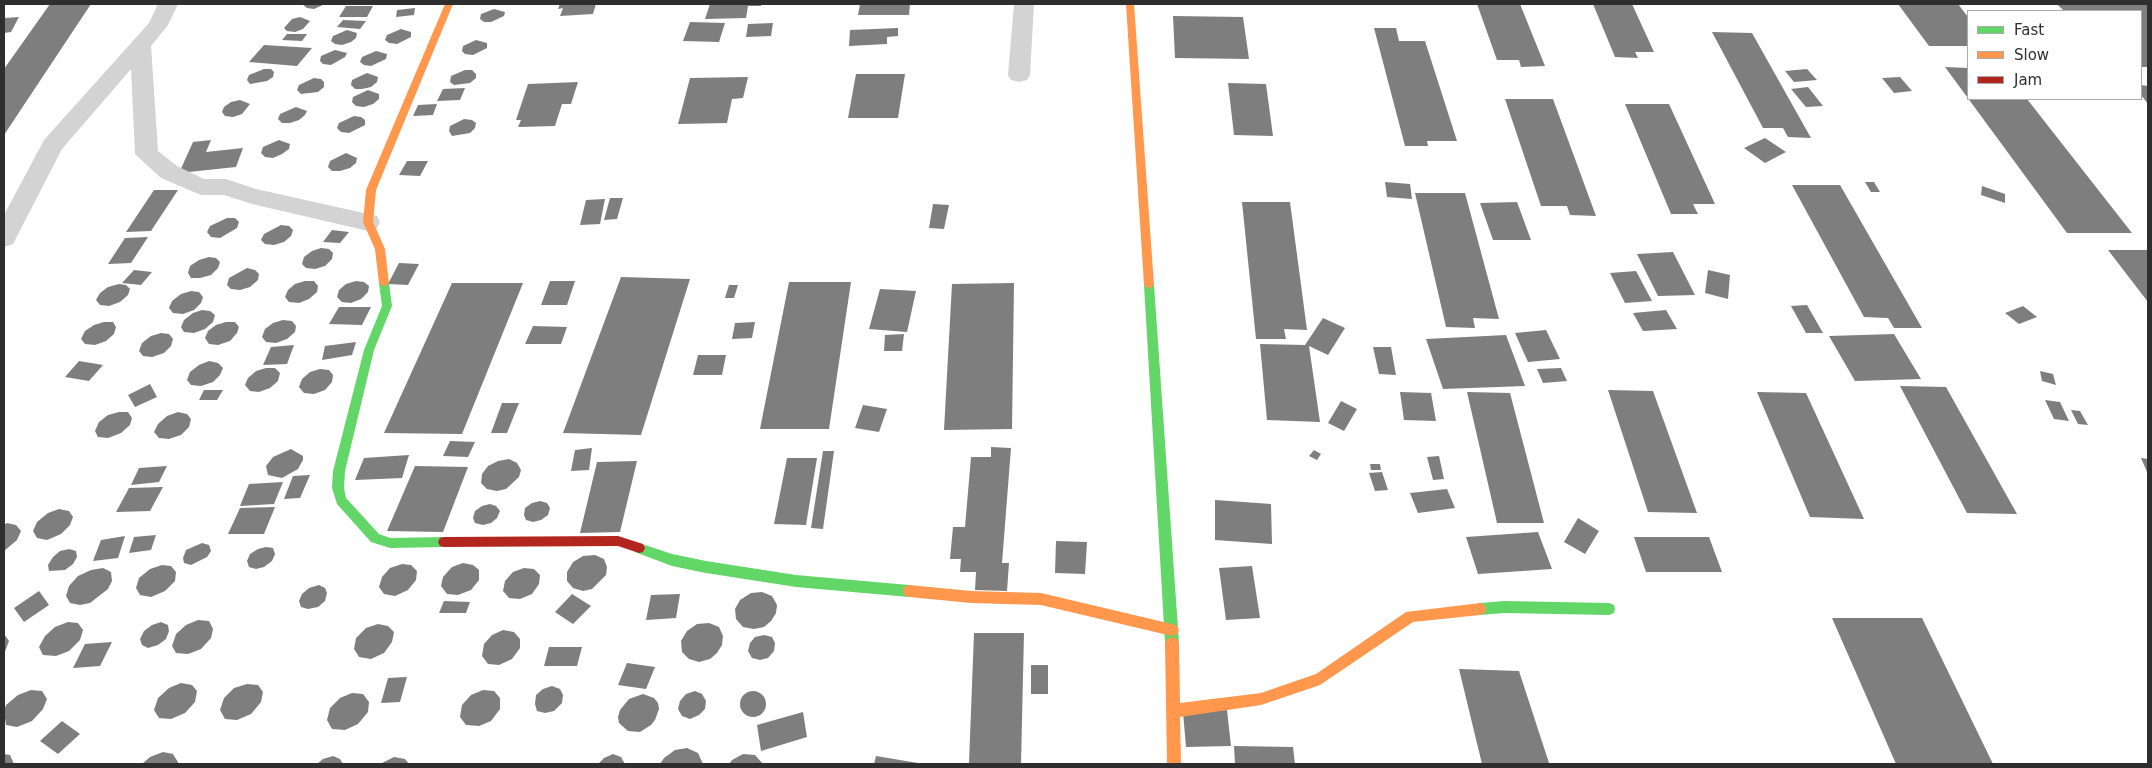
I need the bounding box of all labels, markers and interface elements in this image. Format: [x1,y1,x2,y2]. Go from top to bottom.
legend [1967,10,2142,100]
text: Fast [2014,21,2044,39]
text: Slow [2014,46,2049,64]
text: Jam [2014,71,2042,89]

